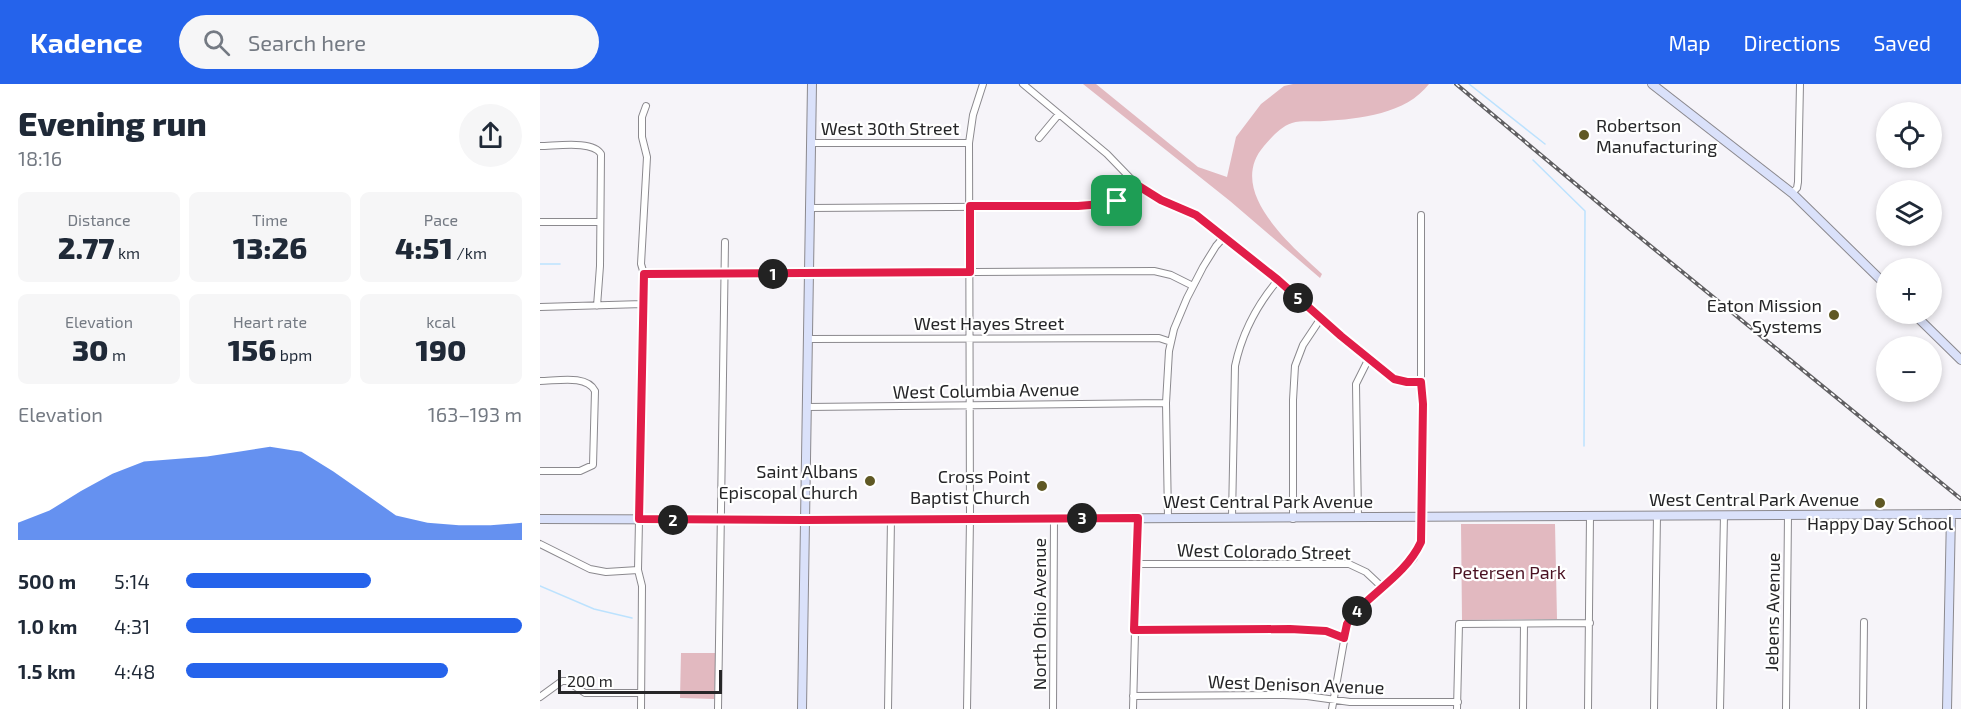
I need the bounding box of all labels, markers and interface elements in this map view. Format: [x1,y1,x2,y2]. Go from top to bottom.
search box [179,15,599,69]
text: Kadence [30,25,143,59]
icon: search [200,26,233,59]
text: Search here [248,29,366,55]
text: Map [1668,30,1711,55]
text: Directions [1744,30,1840,55]
text: Saved [1873,30,1931,55]
map controls [1876,102,1942,402]
button: locate [1876,102,1942,168]
text: Evening run [18,103,207,143]
button: share [459,104,522,167]
place label: Robertson Manufacturing [1596,114,1717,157]
street label: West 30th Street [821,117,959,139]
marker: Robertson Manufacturing [1577,128,1591,142]
text: 18:16 [18,146,62,170]
pin [1091,175,1142,226]
button: layers [1876,180,1942,246]
icon: arrive [1100,184,1133,217]
text: Distance [67,210,131,229]
text: Time [252,210,288,229]
text: Pace [424,210,458,229]
text: 2.77 [58,229,114,265]
text: 13:26 [233,229,307,265]
text: 4:51 [395,229,453,265]
text: km [114,243,140,262]
text: /km [453,243,487,262]
button: + [1876,258,1942,324]
pin: 1 [758,259,788,289]
text: 1 [770,264,776,283]
pin: 5 [1283,283,1313,313]
text: 5 [1294,288,1302,307]
place label: Eaton Mission Systems [1707,294,1822,337]
marker: Eaton Mission Systems [1827,308,1841,322]
text: Elevation [65,312,133,331]
text: Heart rate [233,312,307,331]
text: kcal [426,312,456,331]
street label: West Hayes Street [914,312,1064,334]
text: 30 [72,331,108,367]
text: 156 [228,331,276,367]
text: 190 [416,331,466,367]
button: − [1876,336,1942,402]
text: m [108,345,126,364]
text: bpm [276,345,312,364]
street label: West Columbia Avenue [892,377,1080,403]
text: Elevation [18,402,103,426]
text: 163–193 m [428,402,522,426]
place label: Saint Albans Episcopal Church [719,460,858,503]
place label: Cross Point Baptist Church [910,465,1030,508]
marker: Saint Albans Episcopal Church [863,474,877,488]
marker: Cross Point Baptist Church [1035,479,1049,493]
street label: West Central Park Avenue [1649,488,1859,510]
street label: West Central Park Avenue [1163,490,1373,512]
marker: Happy Day School [1873,496,1887,510]
pin: 3 [1067,503,1097,533]
pin: 2 [658,505,688,535]
text: 3 [1077,508,1087,527]
text: 2 [668,510,678,529]
place label: Happy Day School [1807,512,1954,534]
street label: North Ohio Avenue [1028,538,1050,690]
street label: West Colorado Street [1177,538,1351,564]
street label: Jebens Avenue [1760,552,1784,672]
park label: Petersen Park [1452,561,1566,583]
text: 500 m [18,569,76,593]
text: 5:14 [114,569,150,593]
pin: 4 [1342,596,1372,626]
text: 4 [1352,601,1362,620]
text: 1.0 km [18,614,77,638]
text: 4:31 [114,614,150,638]
text: 1.5 km [18,659,76,683]
text: 4:48 [114,659,155,683]
scale bar [558,667,722,694]
street label: West Denison Avenue [1207,670,1385,698]
text: 200 m [567,671,613,690]

